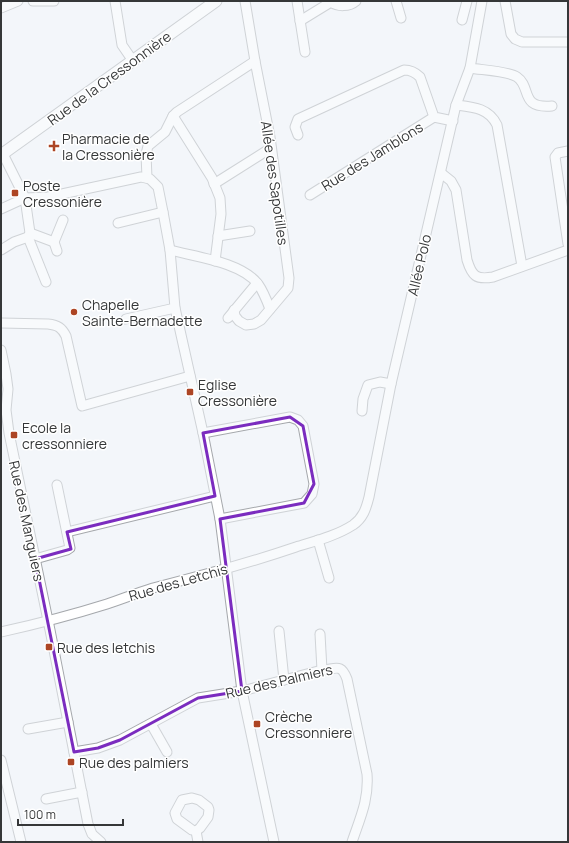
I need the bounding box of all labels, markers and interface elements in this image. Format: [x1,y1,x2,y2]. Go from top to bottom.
street label: Rue de la Cressonnière [43,27,175,129]
street label: Rue des Jamblons [318,117,426,195]
street label: Allée des Sapotilles [257,120,293,246]
place label: Pharmacie de la Cressonière [62,129,155,164]
marker: Pharmacie de la Cressonière [49,141,59,151]
place label: Poste Cressonière [23,176,102,211]
marker: Poste Cressonière [10,188,20,198]
street label: Allée Polo [403,232,435,298]
place label: Chapelle Sainte-Bernadette [82,295,202,330]
marker: Chapelle Sainte-Bernadette [69,307,79,317]
place label: Eglise Cressonière [198,375,277,410]
marker: Eglise Cressonière [185,387,195,397]
place label: Ecole la cressonniere [22,418,107,453]
marker: Ecole la cressonniere [9,430,19,440]
street label: Rue des Manguiers [5,459,49,583]
street label: Rue des Letchis [126,559,230,605]
place label: Rue des letchis [57,638,155,657]
marker: Rue des letchis [44,642,54,652]
street label: Rue des Palmiers [224,659,334,703]
place label: Crèche Cressonniere [265,707,352,742]
marker: Crèche Cressonniere [252,719,262,729]
place label: Rue des palmiers [79,753,189,772]
marker: Rue des palmiers [66,757,76,767]
scale bar [18,801,123,827]
text: 100 m [24,806,56,823]

